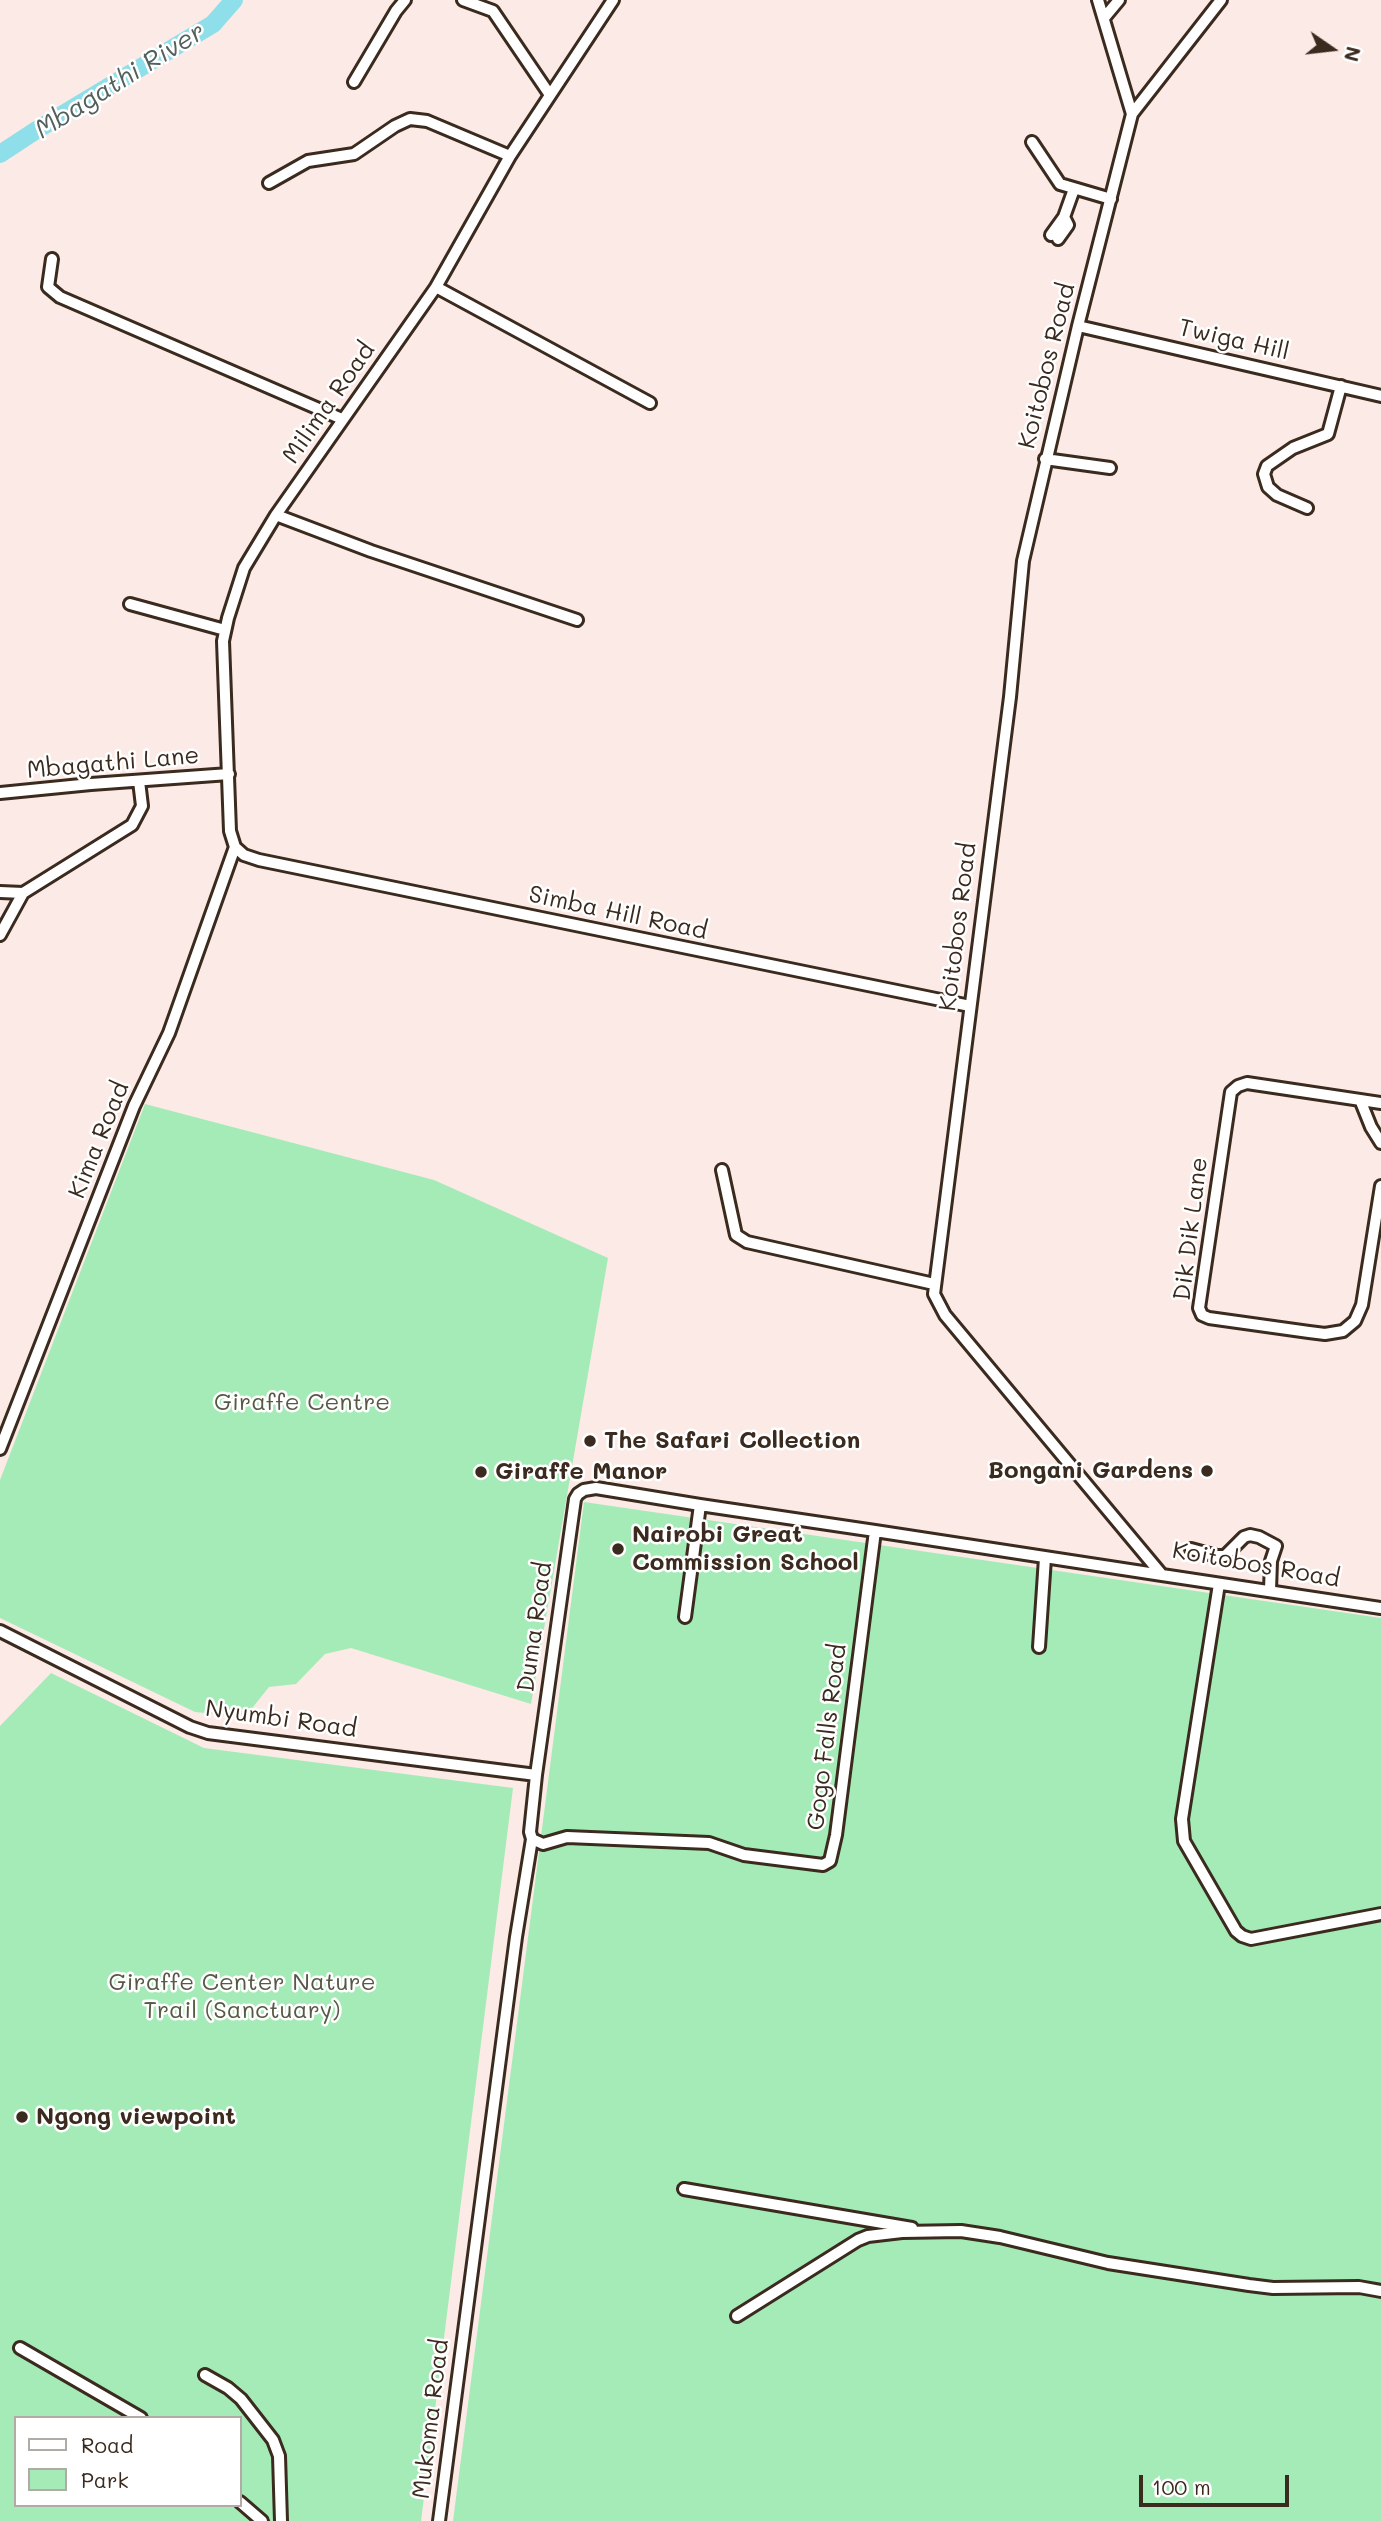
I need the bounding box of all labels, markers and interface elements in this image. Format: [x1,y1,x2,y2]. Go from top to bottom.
north arrow [1297,14,1367,84]
water label: Mbagathi River [29,16,211,146]
text: N [1339,44,1367,64]
street label: Koitobos Road [1013,280,1081,452]
street label: Twiga Hill [1176,313,1292,367]
street label: Milima Road [277,337,381,469]
street label: Mbagathi Lane [26,741,200,785]
street label: Koitobos Road [933,841,983,1013]
street label: Simba Hill Road [526,880,710,946]
street label: Kima Road [63,1077,135,1203]
street label: Dik Dik Lane [1168,1156,1214,1302]
park label: Giraffe Centre [214,1389,390,1417]
place label: The Safari Collection [604,1427,860,1455]
marker: The Safari Collection [582,1433,598,1449]
place label: Bongani Gardens [988,1457,1193,1485]
place label: Giraffe Manor [495,1458,667,1486]
marker: Bongani Gardens [1199,1463,1215,1479]
marker: Giraffe Manor [473,1464,489,1480]
place label: Nairobi Great Commission School [632,1521,859,1577]
street label: Koitobos Road [1170,1536,1342,1594]
marker: Nairobi Great Commission School [610,1541,626,1557]
street label: Duma Road [512,1560,558,1694]
street label: Gogo Falls Road [801,1642,853,1832]
street label: Nyumbi Road [203,1694,359,1744]
park label: Giraffe Center Nature Trail (Sanctuary) [108,1969,376,2025]
place label: Ngong viewpoint [36,2103,236,2131]
marker: Ngong viewpoint [14,2109,30,2125]
street label: Mukoma Road [407,2337,455,2501]
legend [14,2416,242,2507]
text: Road [81,2431,133,2458]
scale bar [1143,2462,1294,2506]
text: Park [81,2466,129,2493]
text: 100 m [1152,2473,1211,2500]

